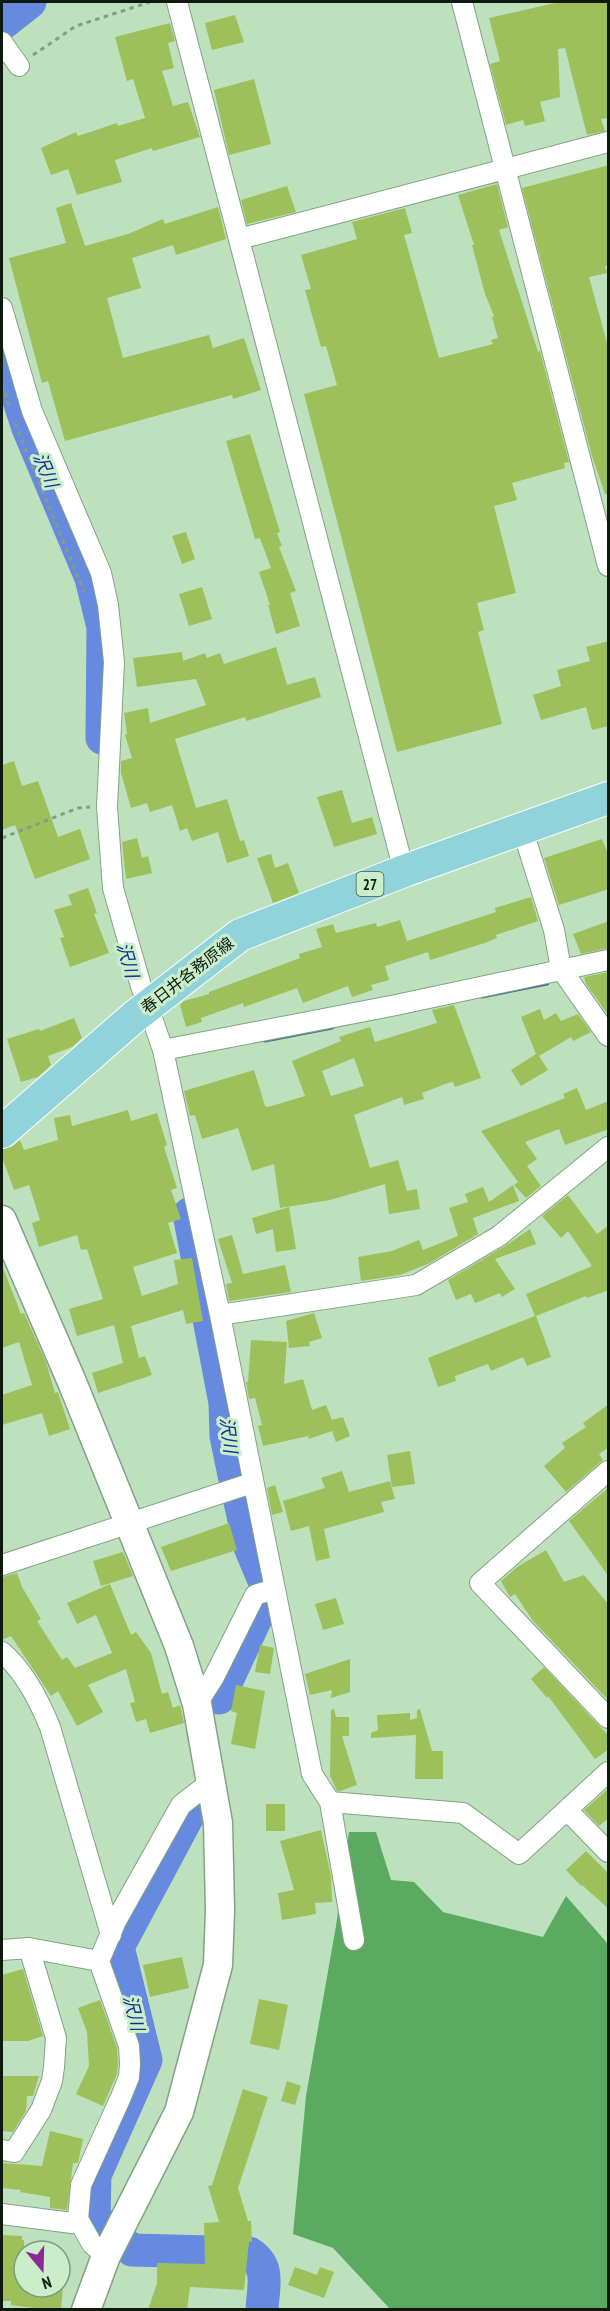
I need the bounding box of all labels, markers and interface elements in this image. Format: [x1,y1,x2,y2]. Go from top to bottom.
water label: 沢川 [28,449,64,493]
road number: 27 [356,872,384,896]
street label: 春日井各務原線 [137,933,237,1017]
water label: 沢川 [112,940,145,982]
water label: 沢川 [215,1416,243,1456]
water label: 沢川 [118,1993,150,2035]
north arrow [12,2239,72,2299]
text: N [40,2272,54,2294]

